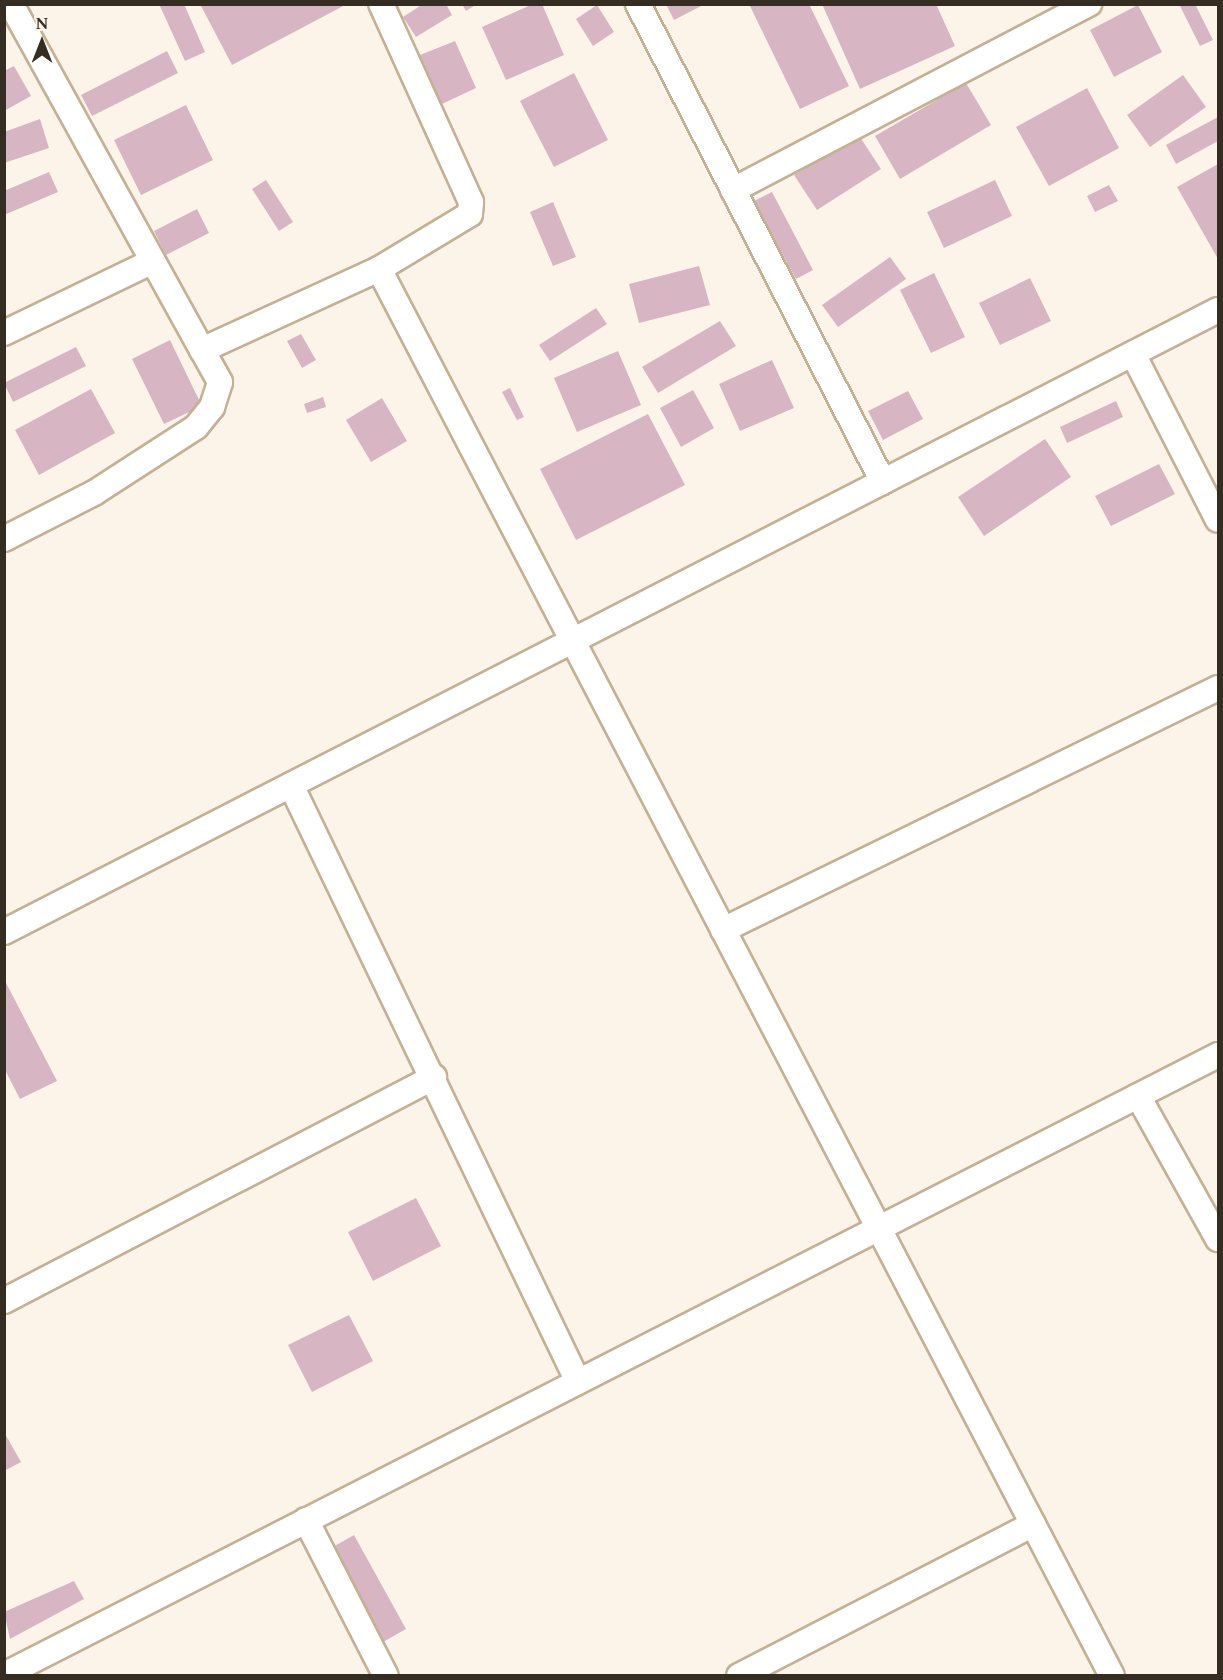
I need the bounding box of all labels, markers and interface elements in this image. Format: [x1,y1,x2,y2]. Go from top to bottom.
north arrow [12,12,72,72]
text: N [35,12,49,36]

